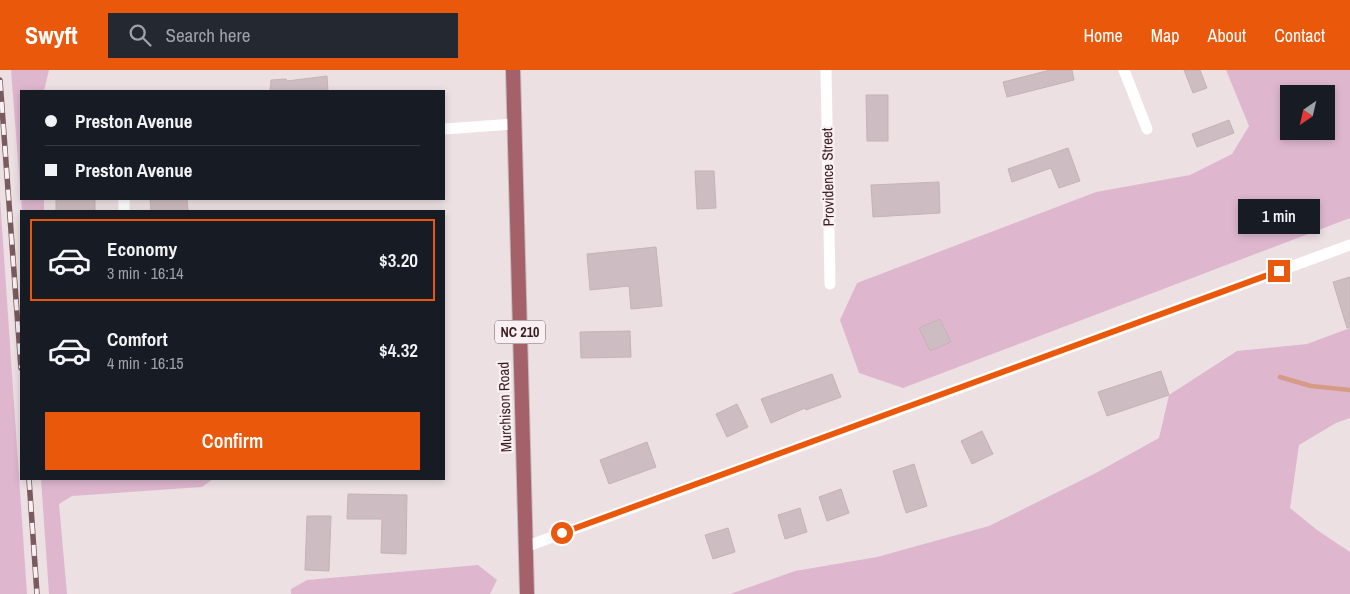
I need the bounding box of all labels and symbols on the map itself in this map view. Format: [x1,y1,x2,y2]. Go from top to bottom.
north arrow [1280,85,1335,140]
street label: Providence Street [816,127,839,226]
callout: 1 min [1238,198,1320,234]
route end [1268,260,1290,282]
road number: NC 210 [495,320,545,344]
street label: Murchison Road [492,362,517,452]
route start [551,522,573,544]

